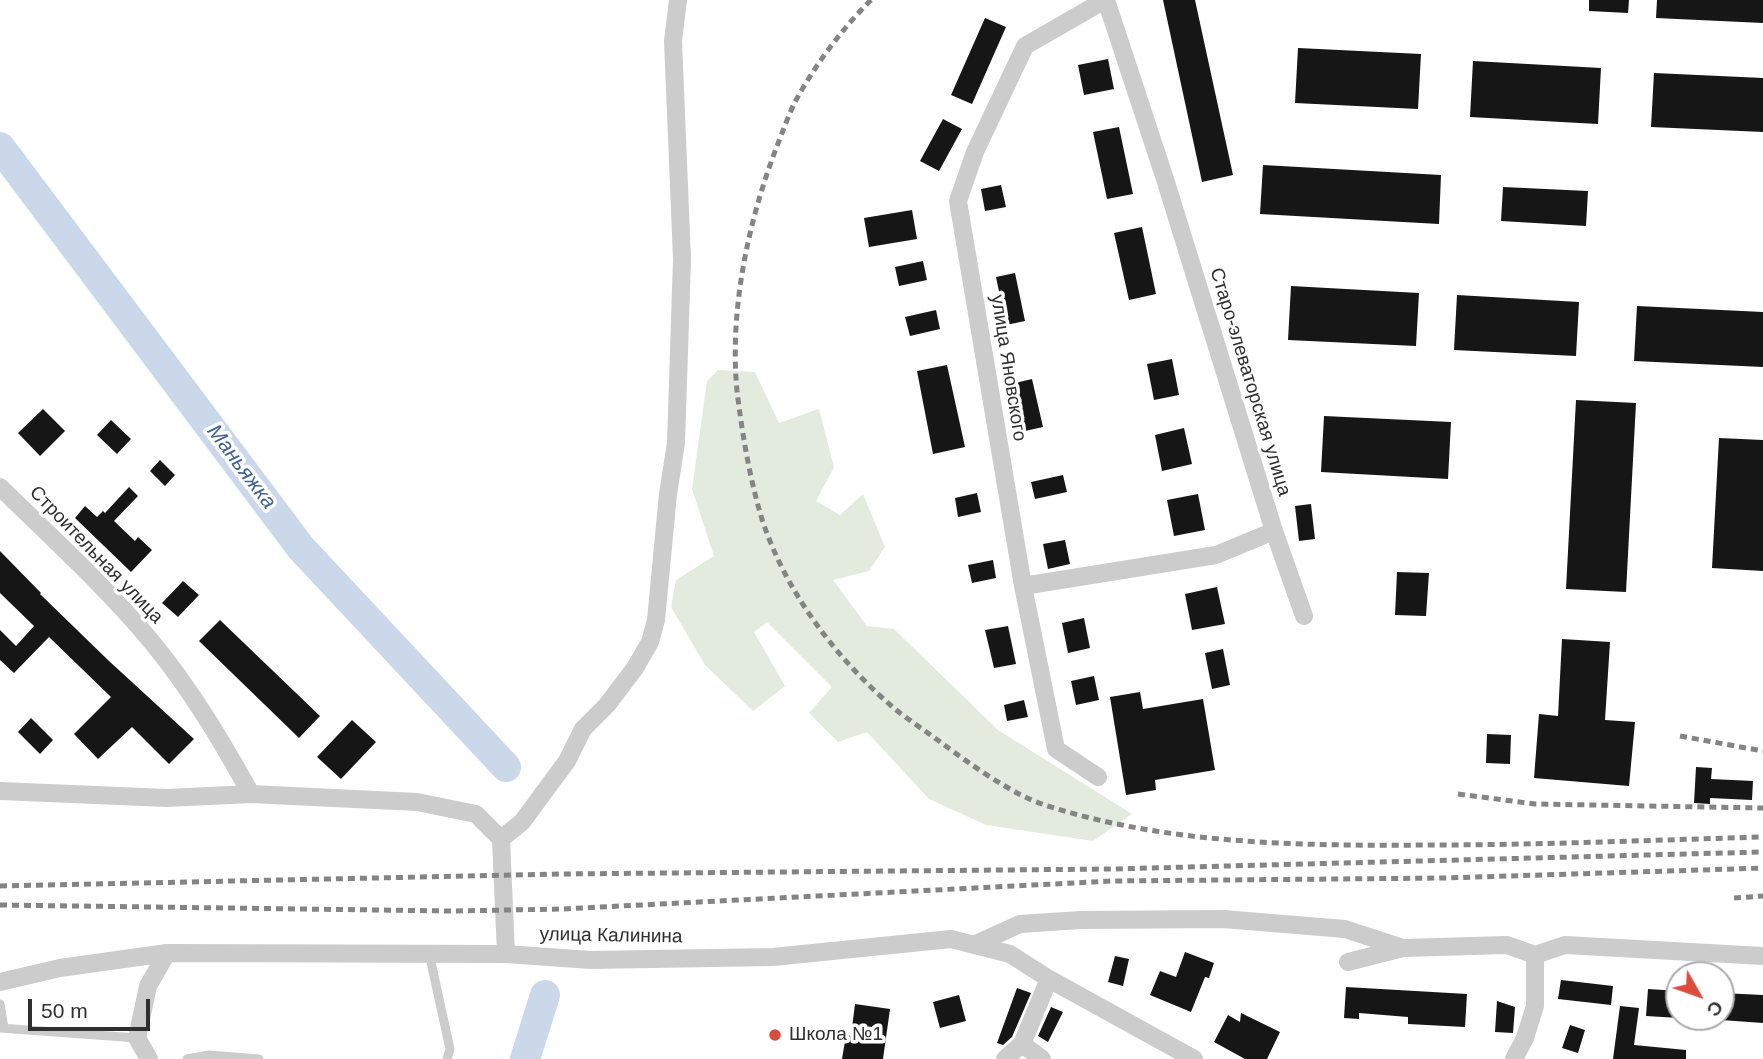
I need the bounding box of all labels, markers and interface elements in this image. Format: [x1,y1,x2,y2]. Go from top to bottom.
street label: Старо-элеваторская улица [1204,265,1296,499]
street label: улица Яновского [985,293,1031,443]
water label: Маньяжка [201,420,281,514]
street label: Строительная улица [24,481,168,629]
street label: улица Калинина [539,923,683,949]
north arrow [1665,961,1735,1031]
scale bar [32,986,154,1030]
text: С [1702,997,1727,1021]
text: 50 m [41,999,88,1022]
place label: Школа №1 [789,1024,883,1046]
marker: Школа №1 [767,1027,783,1043]

